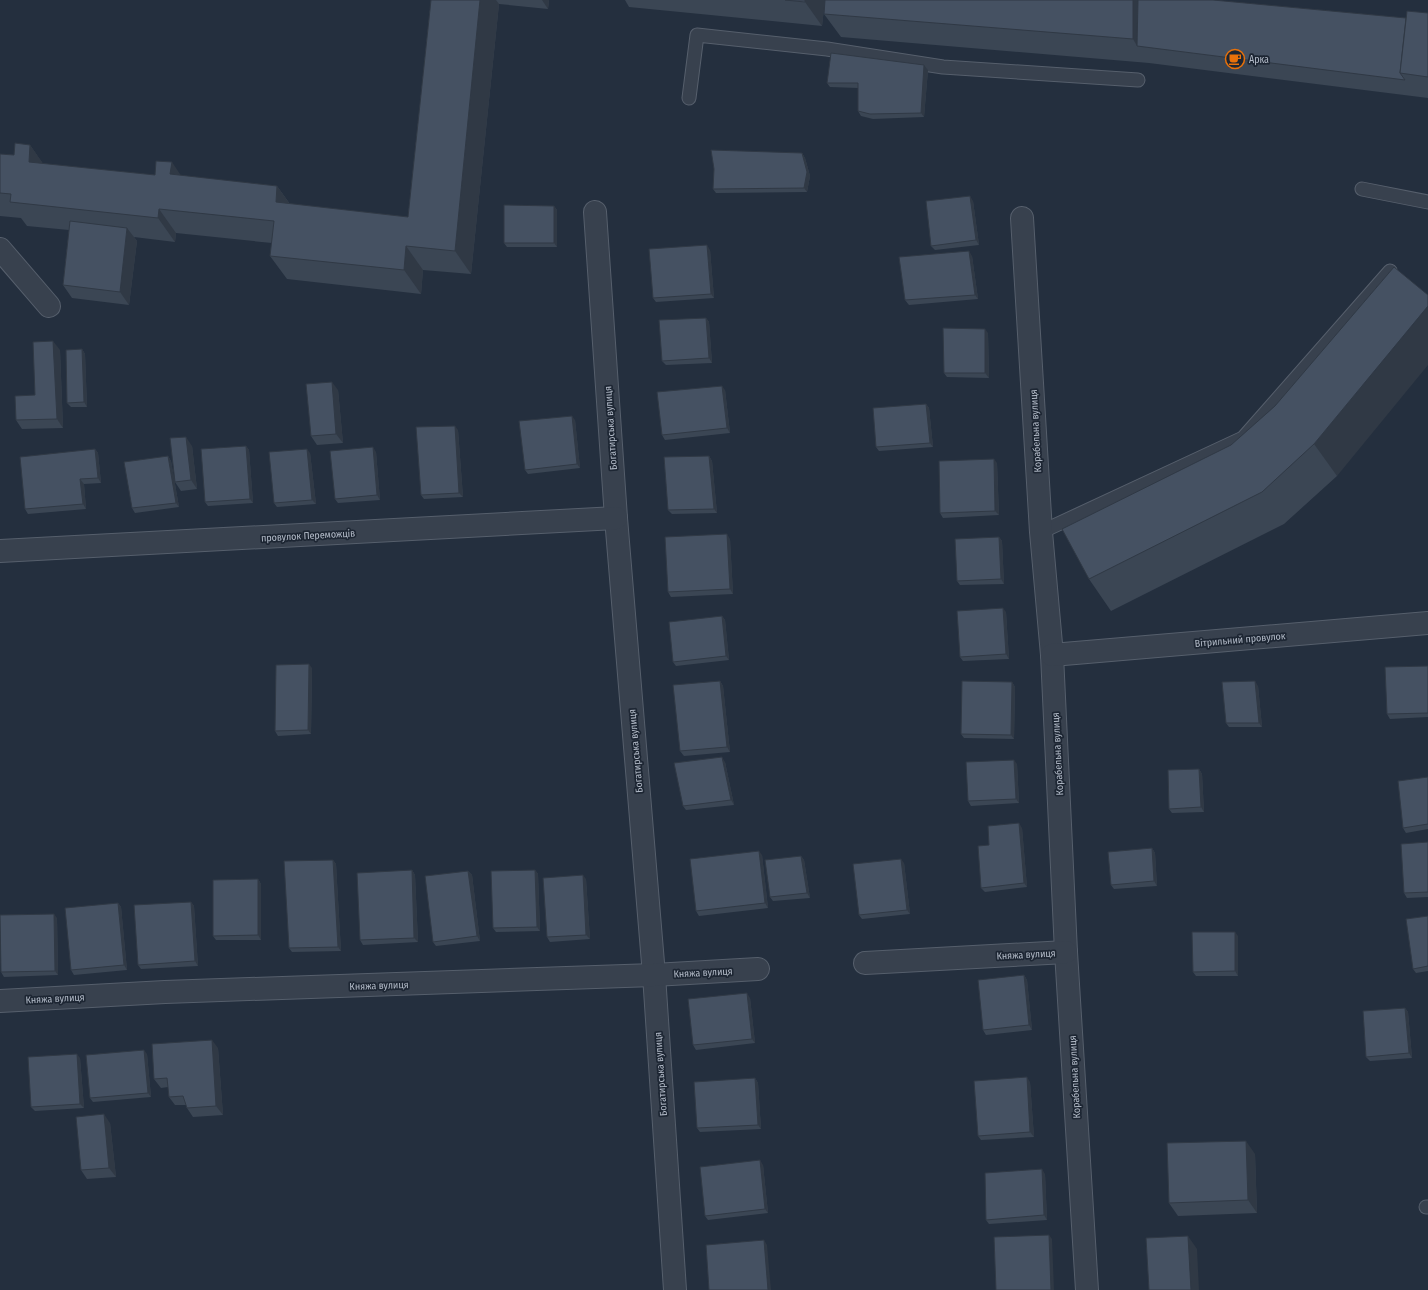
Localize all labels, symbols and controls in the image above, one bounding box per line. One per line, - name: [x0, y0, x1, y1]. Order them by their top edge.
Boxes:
- cafe icon: Арка: [1224, 48, 1246, 70]
- place label: Арка: [1249, 54, 1269, 66]
- street label: Богатирська вулиця: [602, 386, 620, 470]
- street label: Корабельна вулиця: [1028, 389, 1044, 473]
- street label: провулок Переможців: [261, 527, 355, 544]
- street label: Вітрильний провулок: [1194, 629, 1286, 650]
- street label: Богатирська вулиця: [626, 708, 646, 793]
- street label: Корабельна вулиця: [1050, 712, 1066, 796]
- street label: Княжа вулиця: [996, 947, 1056, 963]
- street label: Княжа вулиця: [673, 965, 733, 981]
- street label: Княжа вулиця: [349, 979, 409, 993]
- street label: Княжа вулиця: [25, 991, 85, 1007]
- street label: Богатирська вулиця: [652, 1032, 670, 1116]
- street label: Корабельна вулиця: [1067, 1035, 1083, 1119]

